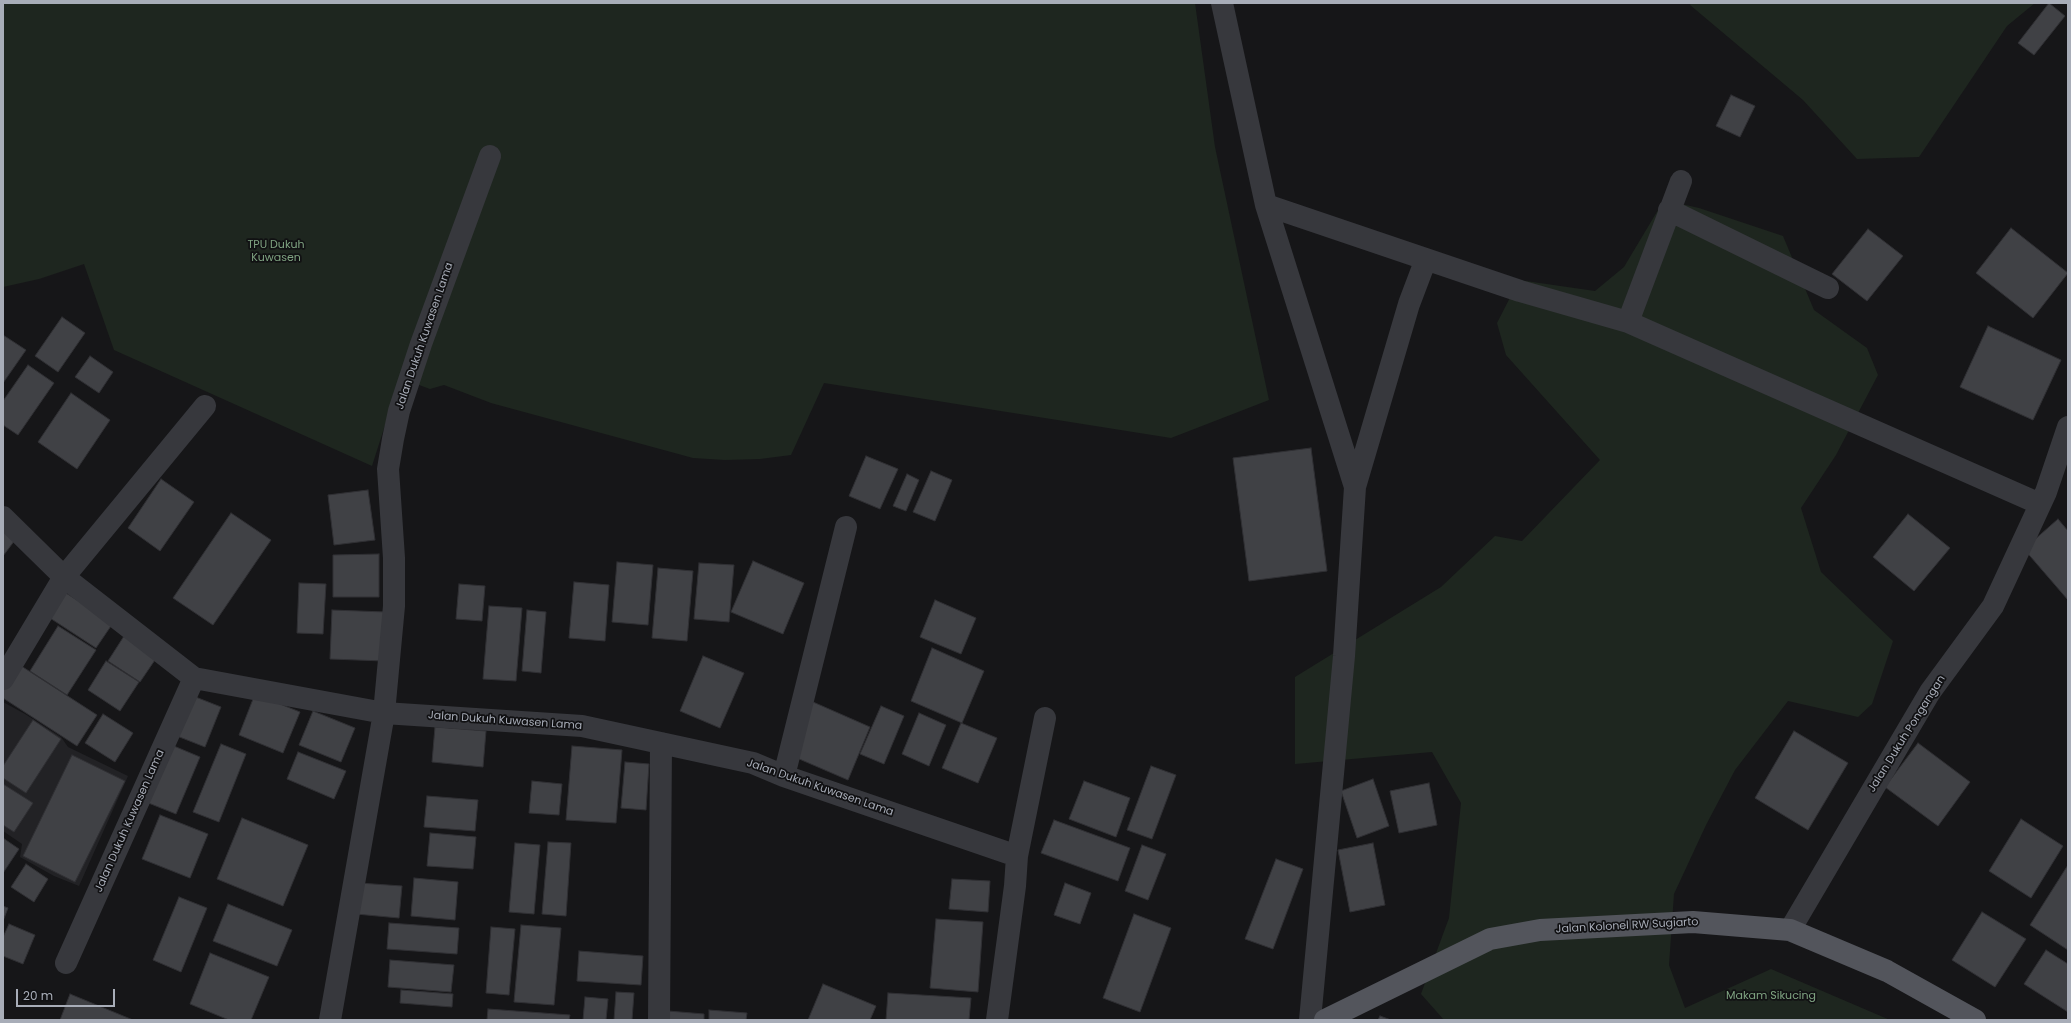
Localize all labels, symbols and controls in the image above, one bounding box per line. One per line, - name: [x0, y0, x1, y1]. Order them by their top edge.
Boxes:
- park label: TPU Dukuh Kuwasen: [247, 238, 305, 264]
- street label: Jalan Dukuh Kuwasen Lama: [394, 261, 456, 411]
- street label: Jalan Dukuh Pongangan: [1866, 673, 1948, 795]
- street label: Jalan Dukuh Kuwasen Lama: [427, 709, 583, 733]
- street label: Jalan Dukuh Kuwasen Lama: [93, 748, 167, 894]
- street label: Jalan Dukuh Kuwasen Lama: [745, 757, 895, 819]
- street label: Jalan Kolonel RW Sugiarto: [1555, 916, 1699, 936]
- scale bar: [18, 981, 117, 1007]
- text: 20 m: [23, 987, 53, 1004]
- park label: Makam Sikucing: [1726, 989, 1816, 1003]

